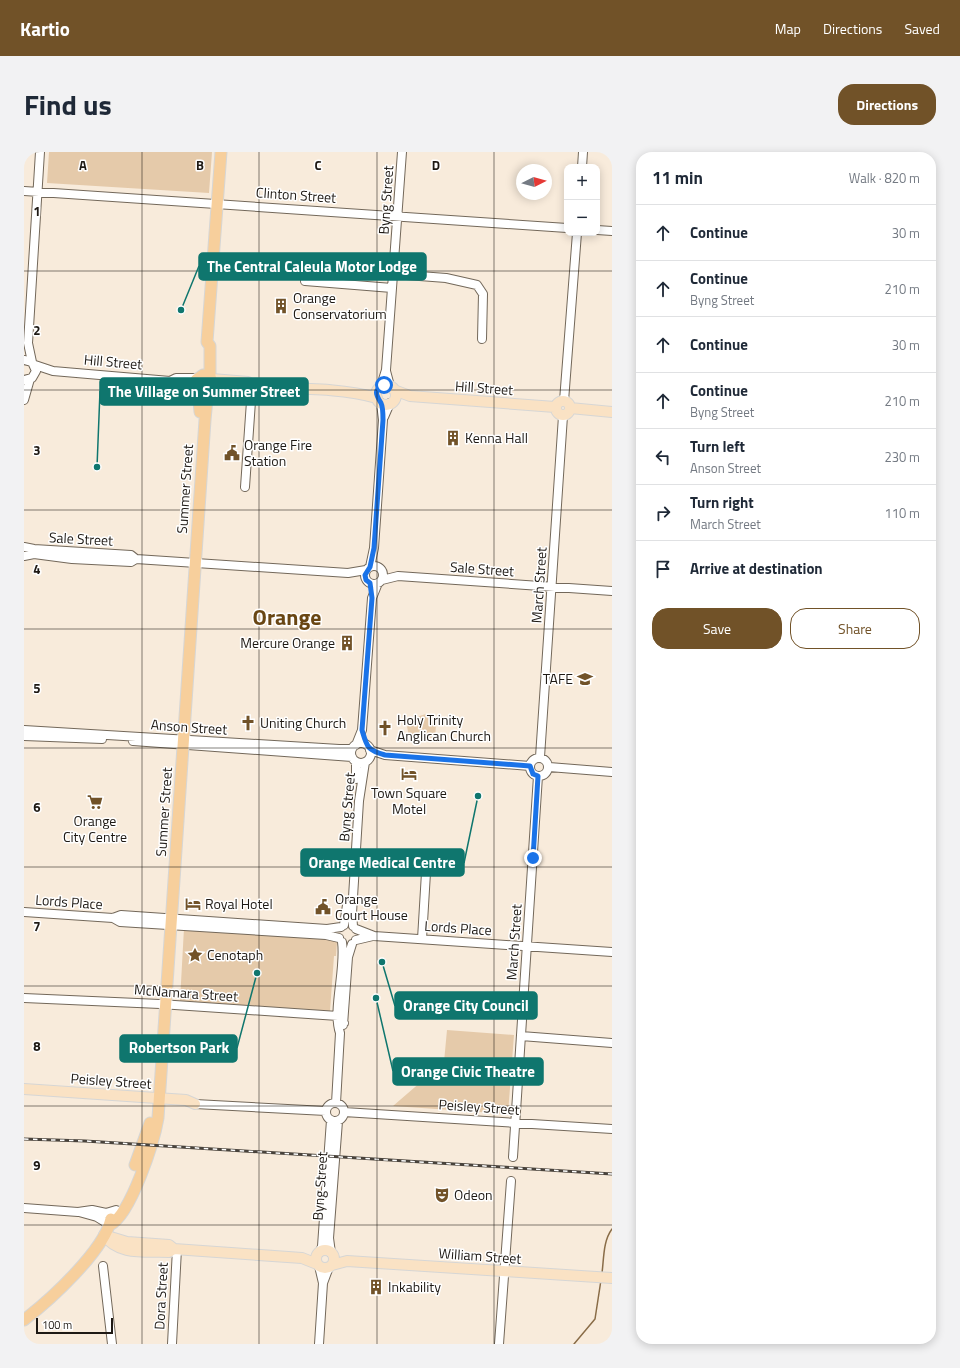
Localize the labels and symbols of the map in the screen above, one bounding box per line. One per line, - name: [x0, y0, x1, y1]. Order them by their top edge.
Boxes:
- text: A: [79, 155, 87, 175]
- text: B: [196, 155, 204, 175]
- text: C: [314, 155, 322, 175]
- text: D: [432, 155, 440, 175]
- north arrow: [516, 164, 552, 200]
- street label: Byng Street: [373, 165, 398, 235]
- street label: Clinton Street: [255, 181, 337, 208]
- text: 1: [33, 201, 41, 221]
- callout: The Central Caleula Motor Lodge: [199, 253, 426, 280]
- text: The Central Caleula Motor Lodge: [207, 255, 417, 278]
- place label: Orange Conservatorium: [293, 287, 387, 324]
- building icon: Orange Conservatorium: [272, 297, 290, 315]
- text: 2: [33, 320, 41, 340]
- street label: Hill Street: [83, 349, 143, 375]
- street label: Hill Street: [454, 375, 514, 400]
- route start: [375, 376, 393, 394]
- callout: The Village on Summer Street: [100, 378, 308, 405]
- text: The Village on Summer Street: [108, 380, 301, 403]
- place label: Kenna Hall: [465, 427, 528, 448]
- building icon: Kenna Hall: [444, 429, 462, 447]
- place label: Orange Fire Station: [244, 434, 312, 471]
- text: 3: [33, 440, 41, 460]
- street label: Summer Street: [171, 444, 198, 534]
- public building icon: Orange Fire Station: [223, 444, 241, 462]
- street label: Sale Street: [48, 526, 114, 551]
- street label: March Street: [525, 546, 552, 624]
- street label: Sale Street: [449, 556, 515, 581]
- text: 4: [33, 559, 41, 579]
- district label: Orange: [253, 600, 321, 634]
- place label: Mercure Orange: [240, 632, 335, 653]
- building icon: Mercure Orange: [338, 634, 356, 652]
- place label: TAFE: [543, 668, 573, 689]
- school or university icon: TAFE: [576, 670, 594, 688]
- text: 5: [33, 678, 41, 698]
- place label: Holy Trinity Anglican Church: [397, 709, 491, 746]
- place label: Uniting Church: [260, 712, 346, 733]
- street label: Anson Street: [150, 713, 228, 740]
- church icon: Uniting Church: [239, 714, 257, 732]
- church icon: Holy Trinity Anglican Church: [376, 719, 394, 737]
- hotel icon: Town Square Motel: [400, 765, 418, 783]
- street label: Summer Street: [150, 767, 177, 857]
- street label: Byng Street: [333, 771, 360, 842]
- place label: Town Square Motel: [371, 782, 447, 819]
- supermarket icon: Orange City Centre: [86, 793, 104, 811]
- text: 6: [33, 797, 41, 817]
- place label: Orange City Centre: [63, 810, 127, 847]
- callout: Orange Medical Centre: [301, 849, 464, 876]
- route end: [524, 849, 542, 867]
- text: Orange Medical Centre: [308, 851, 456, 874]
- place label: Orange Court House: [335, 888, 408, 925]
- street label: Lords Place: [35, 889, 103, 914]
- place label: Royal Hotel: [205, 893, 273, 914]
- hotel icon: Royal Hotel: [184, 895, 202, 913]
- public building icon: Orange Court House: [314, 898, 332, 916]
- street label: March Street: [500, 903, 527, 981]
- street label: Lords Place: [424, 915, 492, 940]
- text: 7: [33, 916, 41, 936]
- place label: Cenotaph: [207, 944, 263, 965]
- place icon: Cenotaph: [186, 946, 204, 964]
- street label: McNamara Street: [133, 978, 239, 1007]
- callout: Orange City Council: [395, 992, 537, 1019]
- text: Orange City Council: [403, 994, 529, 1017]
- callout: Robertson Park: [120, 1035, 237, 1062]
- text: 8: [33, 1036, 41, 1056]
- text: Robertson Park: [129, 1036, 229, 1059]
- callout: Orange Civic Theatre: [393, 1058, 543, 1085]
- text: Orange Civic Theatre: [401, 1060, 535, 1083]
- street label: Peisley Street: [70, 1067, 152, 1094]
- street label: Peisley Street: [438, 1093, 520, 1120]
- street label: Byng Street: [307, 1151, 332, 1221]
- text: 9: [33, 1155, 41, 1175]
- place label: Odeon: [454, 1184, 493, 1205]
- theatre icon: Odeon: [433, 1186, 451, 1204]
- street label: William Street: [438, 1242, 522, 1269]
- street label: Dora Street: [148, 1262, 173, 1330]
- place label: Inkability: [388, 1276, 441, 1297]
- building icon: Inkability: [367, 1278, 385, 1296]
- scale bar: [36, 1316, 113, 1335]

